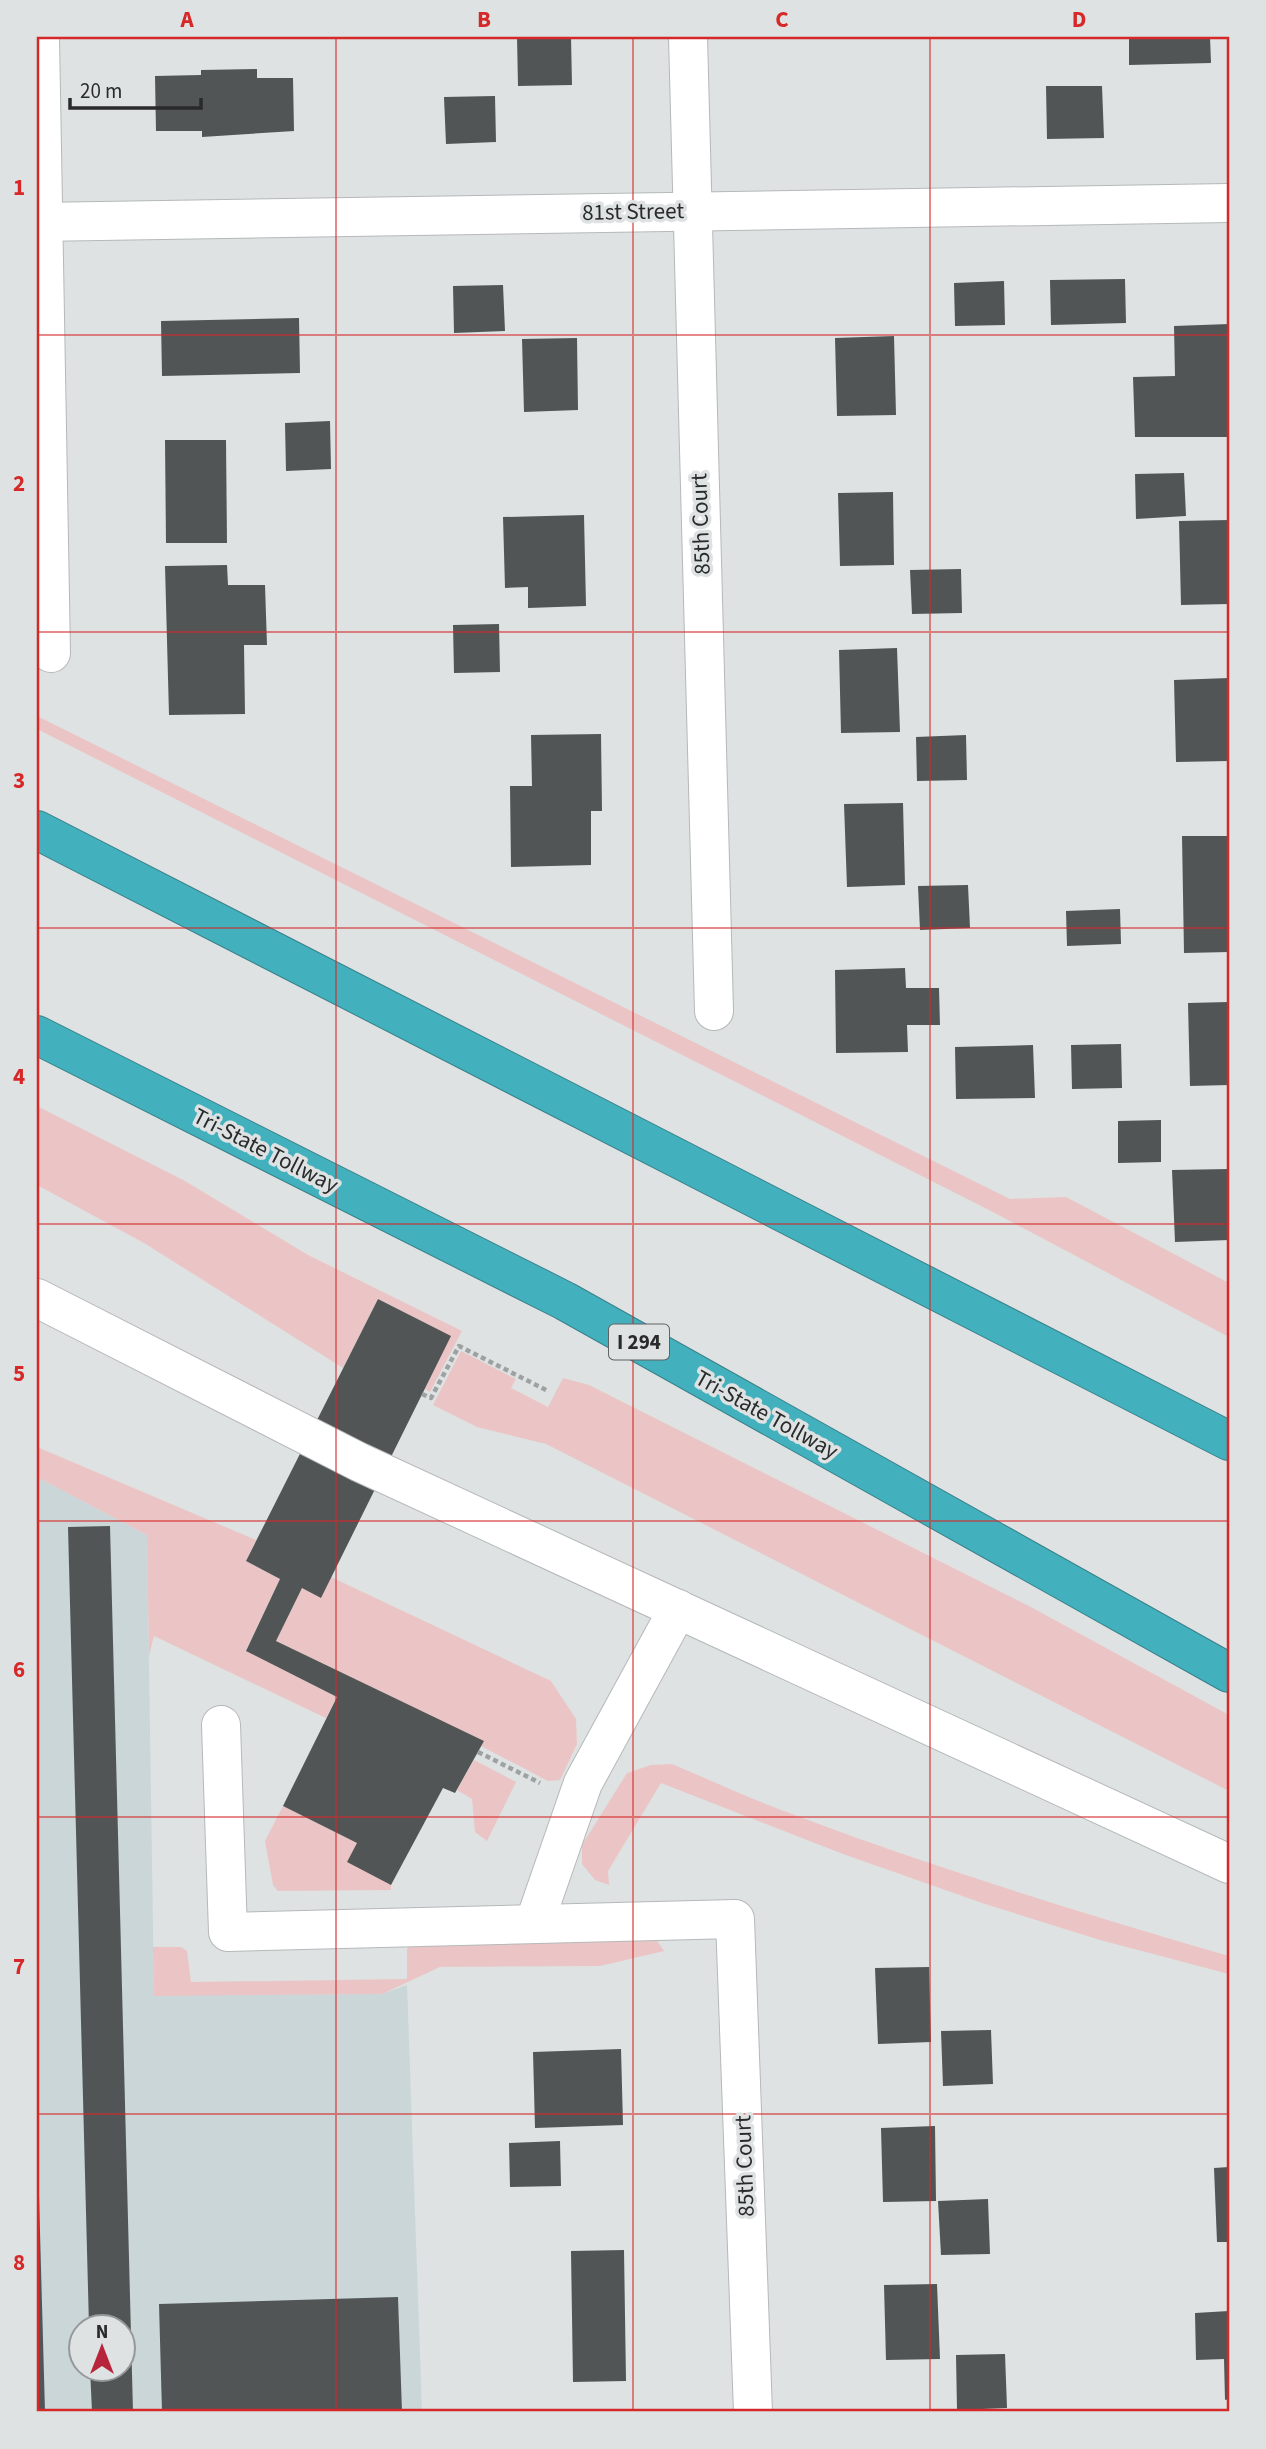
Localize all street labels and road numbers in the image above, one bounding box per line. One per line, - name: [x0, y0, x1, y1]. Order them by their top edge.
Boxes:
- street label: 81st Street: [582, 194, 685, 229]
- street label: 85th Court: [682, 472, 719, 575]
- street label: Tri-State Tollway: [187, 1100, 344, 1201]
- road number: I 294: [609, 1324, 669, 1360]
- street label: Tri-State Tollway: [689, 1361, 845, 1468]
- street label: 85th Court: [726, 2114, 763, 2217]

